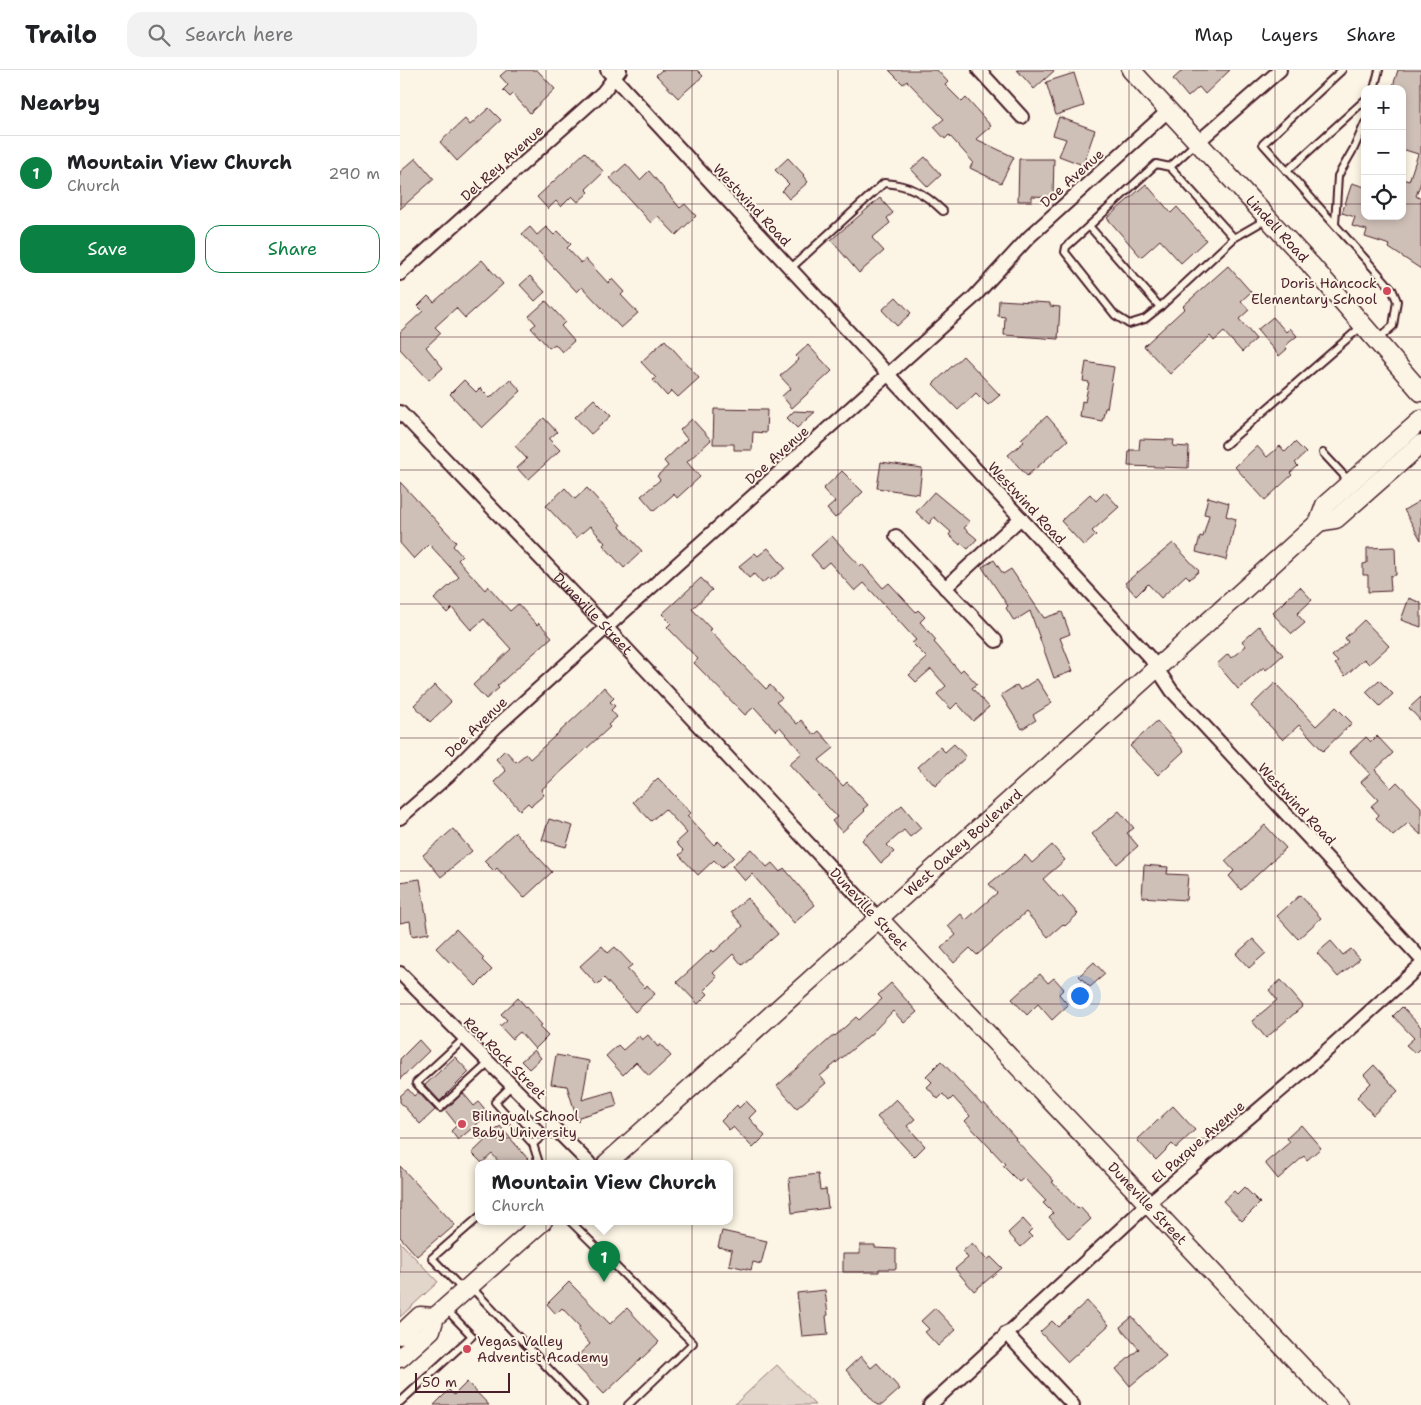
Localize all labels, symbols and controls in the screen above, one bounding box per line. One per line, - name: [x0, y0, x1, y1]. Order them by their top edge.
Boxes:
- search box: [127, 12, 477, 57]
- text: Trailo: [25, 19, 97, 51]
- icon: search: [145, 21, 173, 49]
- text: Search here: [185, 22, 294, 47]
- text: Map: [1195, 23, 1233, 47]
- text: Layers: [1261, 23, 1318, 47]
- text: Share: [1346, 23, 1396, 47]
- map controls: [1361, 85, 1406, 220]
- button: +: [1361, 85, 1406, 130]
- text: Nearby: [20, 89, 100, 117]
- street label: Del Rey Avenue: [457, 121, 547, 205]
- button: −: [1361, 130, 1406, 175]
- street label: Doe Avenue: [1036, 145, 1108, 211]
- text: Mountain View Church: [67, 150, 292, 175]
- street label: Westwind Road: [709, 160, 795, 250]
- text: 1: [32, 163, 40, 184]
- text: 290 m: [328, 163, 380, 184]
- text: Church: [67, 175, 120, 196]
- button: locate: [1361, 175, 1406, 220]
- street label: Lindell Road: [1242, 192, 1313, 266]
- button: Save: [20, 225, 195, 273]
- button: Share: [205, 225, 380, 273]
- place label: Doris Hancock Elementary School: [1251, 274, 1378, 308]
- marker: Doris Hancock Elementary School: [1381, 285, 1393, 297]
- street label: Doe Avenue: [741, 422, 813, 488]
- street label: Westwind Road: [984, 458, 1070, 548]
- street label: Duneville Street: [550, 569, 636, 659]
- street label: Doe Avenue: [441, 693, 511, 761]
- street label: Westwind Road: [1254, 759, 1340, 849]
- street label: West Oakey Boulevard: [900, 785, 1026, 900]
- street label: Duneville Street: [826, 864, 912, 954]
- your location: [1067, 983, 1093, 1009]
- street label: Red Rock Street: [460, 1013, 550, 1103]
- street label: El Parque Avenue: [1148, 1097, 1248, 1187]
- place label: Bilingual School Baby University: [472, 1107, 579, 1141]
- marker: Bilingual School Baby University: [456, 1118, 468, 1130]
- street label: Duneville Street: [1104, 1158, 1191, 1248]
- popup: [475, 1160, 733, 1225]
- text: Mountain View Church: [492, 1170, 716, 1195]
- text: Church: [492, 1195, 544, 1216]
- pin: 1: [588, 1241, 620, 1282]
- place label: Vegas Valley Adventist Academy: [477, 1332, 609, 1366]
- marker: Vegas Valley Adventist Academy: [461, 1343, 473, 1355]
- scale bar: [415, 1370, 510, 1393]
- text: 50 m: [422, 1373, 457, 1391]

